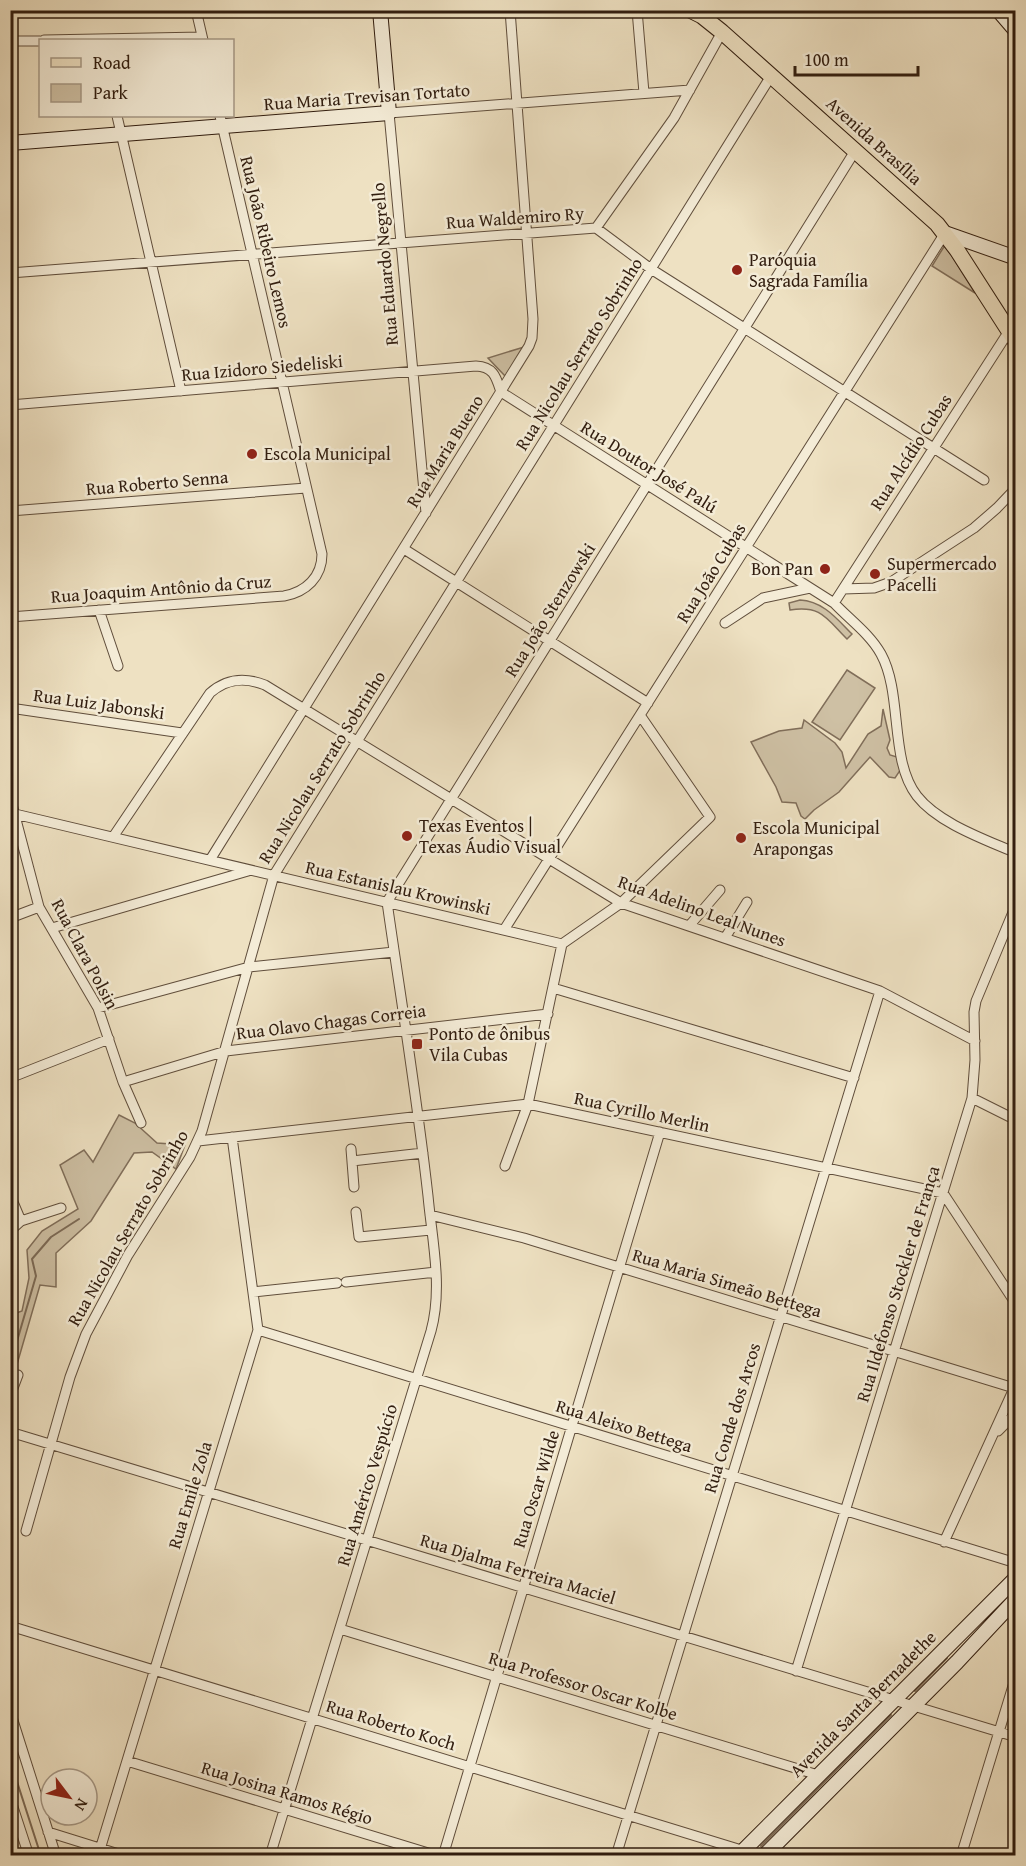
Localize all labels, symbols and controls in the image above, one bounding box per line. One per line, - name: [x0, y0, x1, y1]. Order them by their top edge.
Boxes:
- legend: [39, 39, 234, 117]
- scale bar: [795, 39, 918, 77]
- text: 100 m: [804, 46, 849, 73]
- text: Road: [93, 49, 131, 76]
- street label: Rua Maria Trevisan Tortato: [263, 76, 471, 117]
- text: Park: [93, 79, 129, 106]
- street label: Avenida Brasília: [820, 90, 929, 191]
- street label: Rua João Ribeiro Lemos: [234, 153, 299, 331]
- street label: Rua Eduardo Negrello: [364, 181, 405, 347]
- street label: Rua Waldemiro Ry: [445, 199, 585, 236]
- place label: Paróquia Sagrada Família: [749, 246, 869, 294]
- street label: Rua Nicolau Serrato Sobrinho: [508, 252, 649, 455]
- marker: Paróquia Sagrada Família: [730, 263, 744, 277]
- street label: Rua Izidoro Siedeliski: [180, 347, 344, 388]
- street label: Rua Alcídio Cubas: [863, 388, 958, 515]
- street label: Rua Maria Bueno: [399, 389, 490, 512]
- street label: Rua Doutor José Palú: [576, 414, 723, 520]
- place label: Escola Municipal: [264, 440, 391, 467]
- marker: Escola Municipal: [245, 447, 259, 461]
- street label: Rua Roberto Senna: [85, 463, 230, 502]
- street label: Rua João Cubas: [669, 517, 752, 628]
- street label: Rua João Stenzowski: [497, 537, 602, 682]
- place label: Supermercado Pacelli: [887, 550, 997, 598]
- place label: Bon Pan: [751, 555, 813, 582]
- marker: Bon Pan: [818, 562, 832, 576]
- street label: Rua Joaquim Antônio da Cruz: [50, 567, 272, 610]
- marker: Supermercado Pacelli: [868, 567, 882, 581]
- street label: Rua Nicolau Serrato Sobrinho: [251, 665, 392, 868]
- street label: Rua Luiz Jabonski: [32, 681, 166, 726]
- place label: Texas Eventos | Texas Áudio Visual: [419, 812, 561, 860]
- place label: Escola Municipal Arapongas: [753, 814, 880, 862]
- marker: Texas Eventos | Texas Áudio Visual: [400, 829, 414, 843]
- marker: Escola Municipal Arapongas: [734, 831, 748, 845]
- street label: Rua Estanislau Krowinski: [303, 853, 493, 922]
- street label: Rua Adelino Leal Nunes: [614, 868, 790, 953]
- street label: Rua Clara Polsin: [45, 894, 126, 1014]
- street label: Rua Olavo Chagas Correia: [234, 996, 428, 1047]
- place label: Ponto de ônibus Vila Cubas: [429, 1020, 550, 1068]
- marker: Ponto de ônibus Vila Cubas: [410, 1037, 424, 1051]
- street label: Rua Cyrillo Merlin: [572, 1084, 712, 1139]
- street label: Rua Nicolau Serrato Sobrinho: [60, 1124, 195, 1331]
- street label: Rua Ildefonso Stockler de França: [849, 1162, 947, 1405]
- street label: Rua Maria Simeão Bettega: [629, 1241, 826, 1324]
- street label: Rua Conde dos Arcos: [696, 1339, 767, 1496]
- street label: Rua Aleixo Bettega: [553, 1392, 696, 1459]
- street label: Rua Américo Vespúcio: [329, 1400, 404, 1569]
- street label: Rua Oscar Wilde: [505, 1427, 566, 1551]
- street label: Rua Emile Zola: [160, 1437, 219, 1552]
- street label: Rua Djalma Ferreira Maciel: [417, 1526, 619, 1611]
- street label: Avenida Santa Bernadethe: [783, 1624, 942, 1783]
- street label: Rua Professor Oscar Kolbe: [485, 1644, 681, 1727]
- street label: Rua Roberto Koch: [323, 1692, 459, 1757]
- street label: Rua Josina Ramos Régio: [198, 1754, 376, 1831]
- north arrow: [39, 1767, 99, 1827]
- text: N: [69, 1794, 95, 1816]

